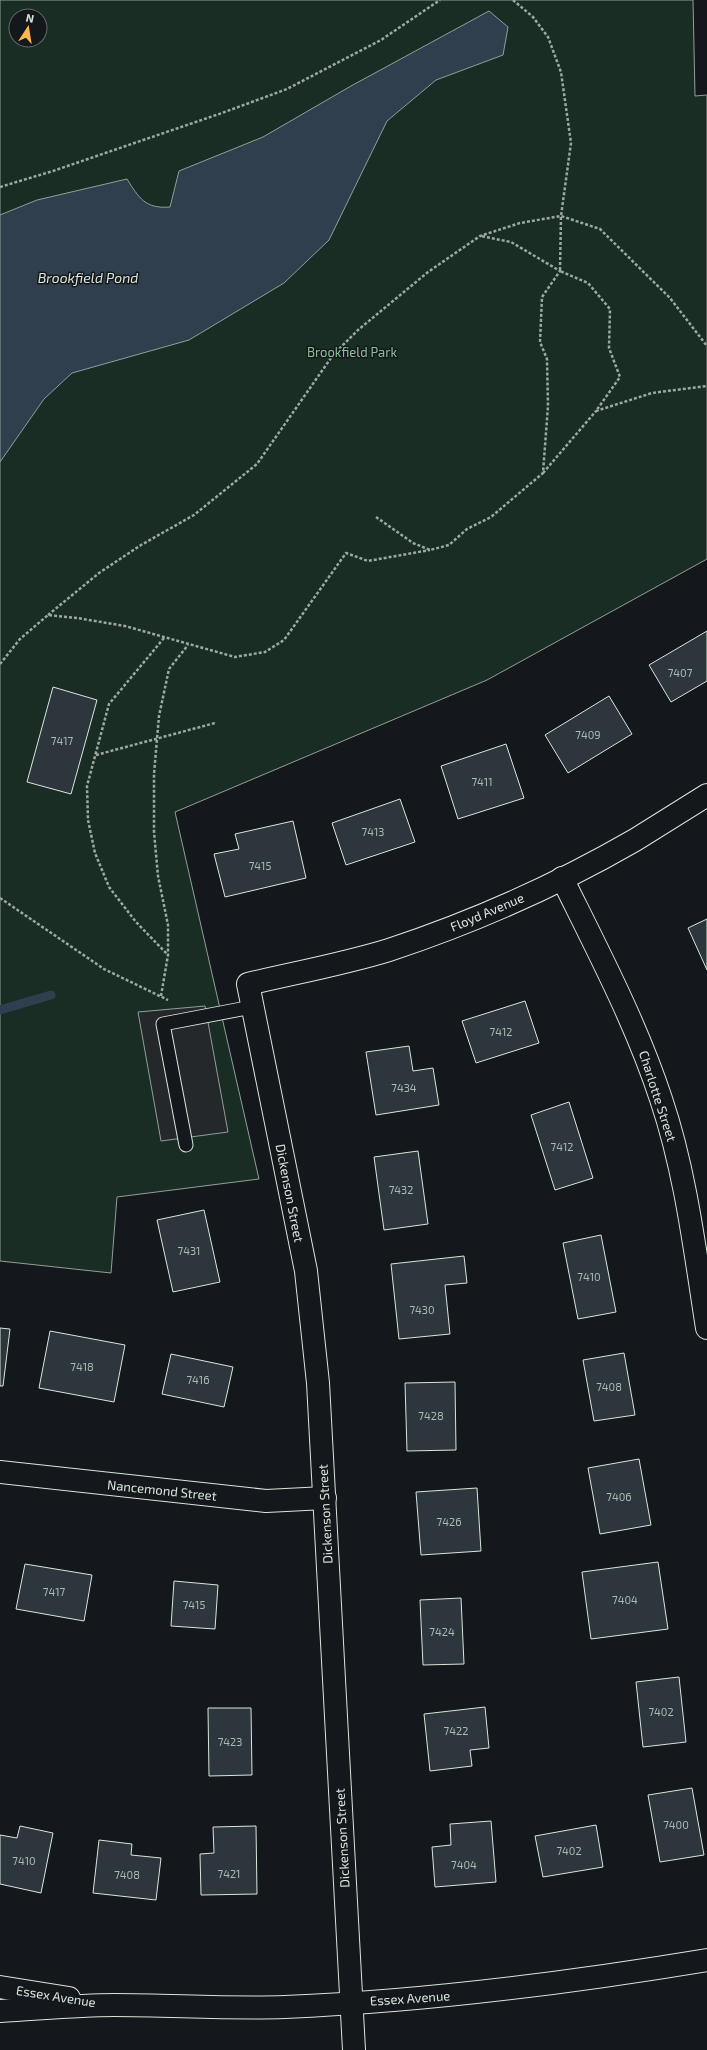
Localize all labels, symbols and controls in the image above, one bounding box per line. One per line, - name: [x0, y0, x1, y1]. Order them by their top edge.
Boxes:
- north arrow: [8, 8, 48, 48]
- text: N: [25, 11, 35, 25]
- water label: Brookfield Pond: [38, 269, 138, 286]
- park label: Brookfield Park: [307, 344, 397, 360]
- house number: 7407: [668, 666, 693, 679]
- house number: 7409: [575, 728, 601, 741]
- house number: 7417: [51, 734, 74, 747]
- house number: 7411: [471, 775, 493, 788]
- house number: 7413: [362, 825, 384, 838]
- house number: 7415: [249, 859, 271, 872]
- street label: Floyd Avenue: [448, 889, 526, 935]
- house number: 7412: [490, 1025, 512, 1038]
- street label: Charlotte Street: [636, 1049, 680, 1143]
- house number: 7434: [391, 1081, 417, 1094]
- house number: 7412: [551, 1140, 573, 1153]
- street label: Dickenson Street: [273, 1143, 307, 1244]
- house number: 7432: [389, 1183, 413, 1196]
- house number: 7431: [178, 1244, 200, 1257]
- house number: 7410: [577, 1270, 601, 1283]
- house number: 7430: [409, 1303, 435, 1316]
- house number: 7418: [70, 1360, 94, 1373]
- house number: 7416: [186, 1373, 210, 1386]
- house number: 7408: [596, 1380, 622, 1393]
- house number: 7428: [418, 1409, 444, 1422]
- street label: Dickenson Street: [314, 1464, 336, 1564]
- street label: Nancemond Street: [107, 1476, 218, 1504]
- house number: 7406: [606, 1490, 632, 1503]
- house number: 7426: [437, 1515, 461, 1528]
- house number: 7417: [43, 1585, 66, 1598]
- house number: 7404: [612, 1593, 638, 1606]
- house number: 7415: [183, 1598, 205, 1611]
- house number: 7424: [429, 1625, 455, 1638]
- house number: 7402: [648, 1705, 674, 1718]
- house number: 7422: [444, 1724, 468, 1737]
- house number: 7423: [218, 1735, 242, 1748]
- street label: Dickenson Street: [331, 1788, 353, 1888]
- house number: 7400: [663, 1818, 689, 1831]
- house number: 7402: [556, 1844, 582, 1857]
- house number: 7410: [12, 1854, 36, 1867]
- house number: 7404: [451, 1858, 477, 1871]
- house number: 7421: [218, 1867, 240, 1880]
- house number: 7408: [114, 1868, 140, 1881]
- street label: Essex Avenue: [15, 1982, 97, 2010]
- street label: Essex Avenue: [369, 1987, 451, 2009]

